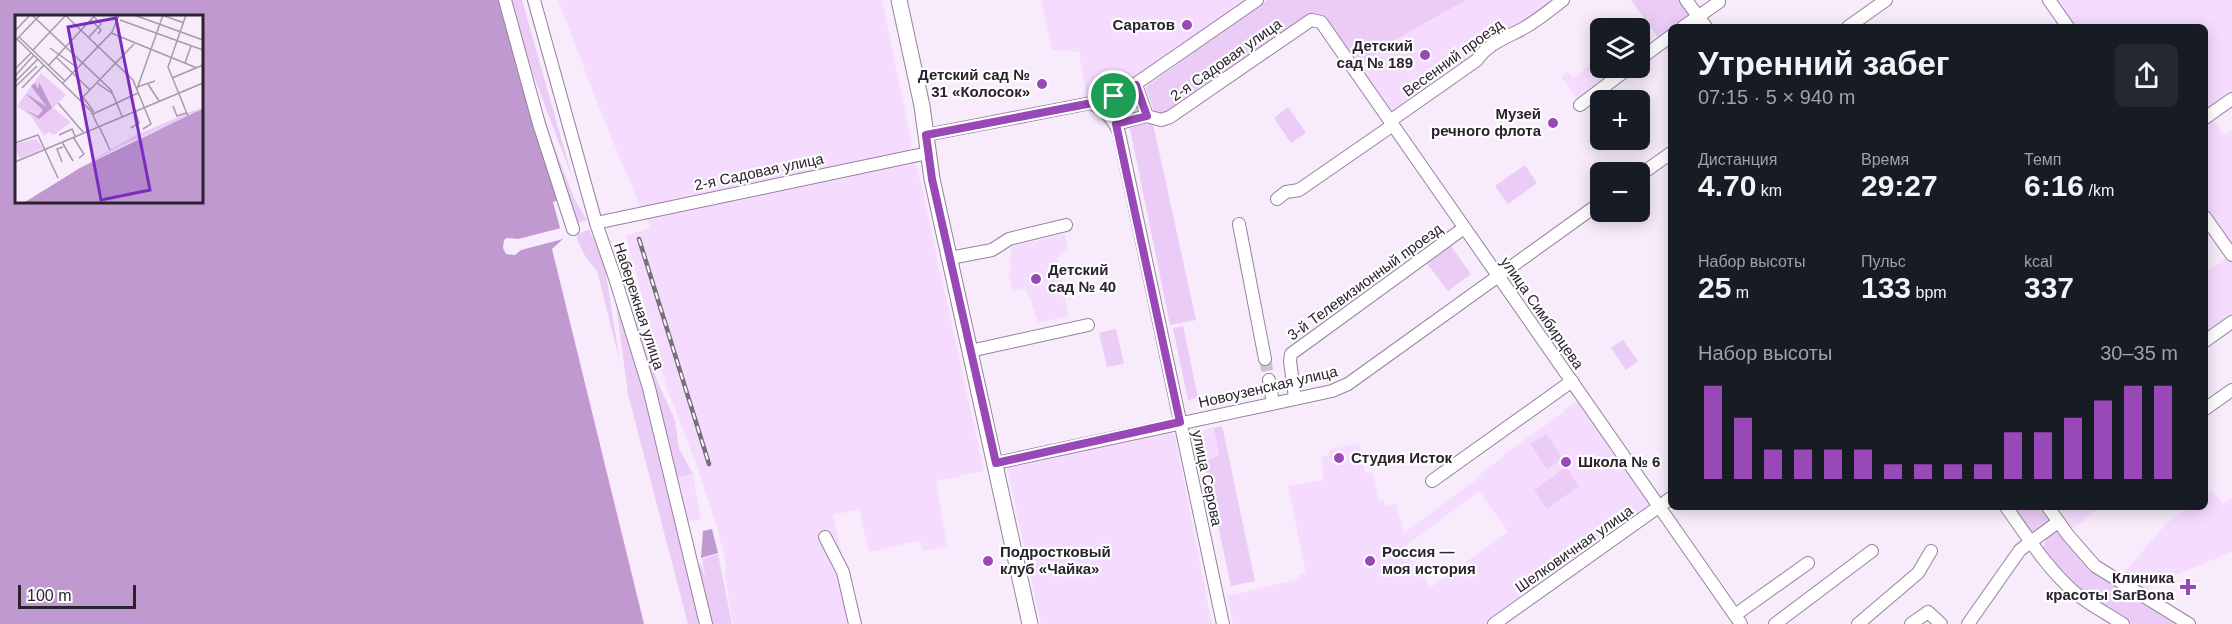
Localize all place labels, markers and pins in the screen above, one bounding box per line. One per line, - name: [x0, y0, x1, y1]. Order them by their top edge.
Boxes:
- place label: Саратов: [1113, 16, 1175, 33]
- marker: Саратов: [1180, 18, 1194, 32]
- place label: Детский сад № 189: [1337, 37, 1413, 71]
- marker: Детский сад № 189: [1418, 48, 1432, 62]
- place label: Детский сад № 31 «Колосок»: [918, 66, 1030, 100]
- pin: [1088, 70, 1139, 121]
- marker: Детский сад № 31 «Колосок»: [1035, 77, 1049, 91]
- place label: Музей речного флота: [1431, 105, 1542, 139]
- marker: Музей речного флота: [1546, 116, 1560, 130]
- place label: Детский сад № 40: [1048, 261, 1116, 295]
- marker: Детский сад № 40: [1029, 272, 1043, 286]
- place label: Студия Исток: [1351, 449, 1453, 466]
- marker: Студия Исток: [1332, 451, 1346, 465]
- place label: Школа № 6: [1578, 453, 1660, 470]
- marker: Школа № 6: [1559, 455, 1573, 469]
- place label: Подростковый клуб «Чайка»: [1000, 543, 1111, 577]
- place label: Россия — моя история: [1382, 543, 1476, 577]
- marker: Подростковый клуб «Чайка»: [981, 554, 995, 568]
- marker: Россия — моя история: [1363, 554, 1377, 568]
- place label: Клиника красоты SarBona: [2046, 569, 2175, 603]
- marker: Клиника красоты SarBona: [2179, 578, 2197, 596]

